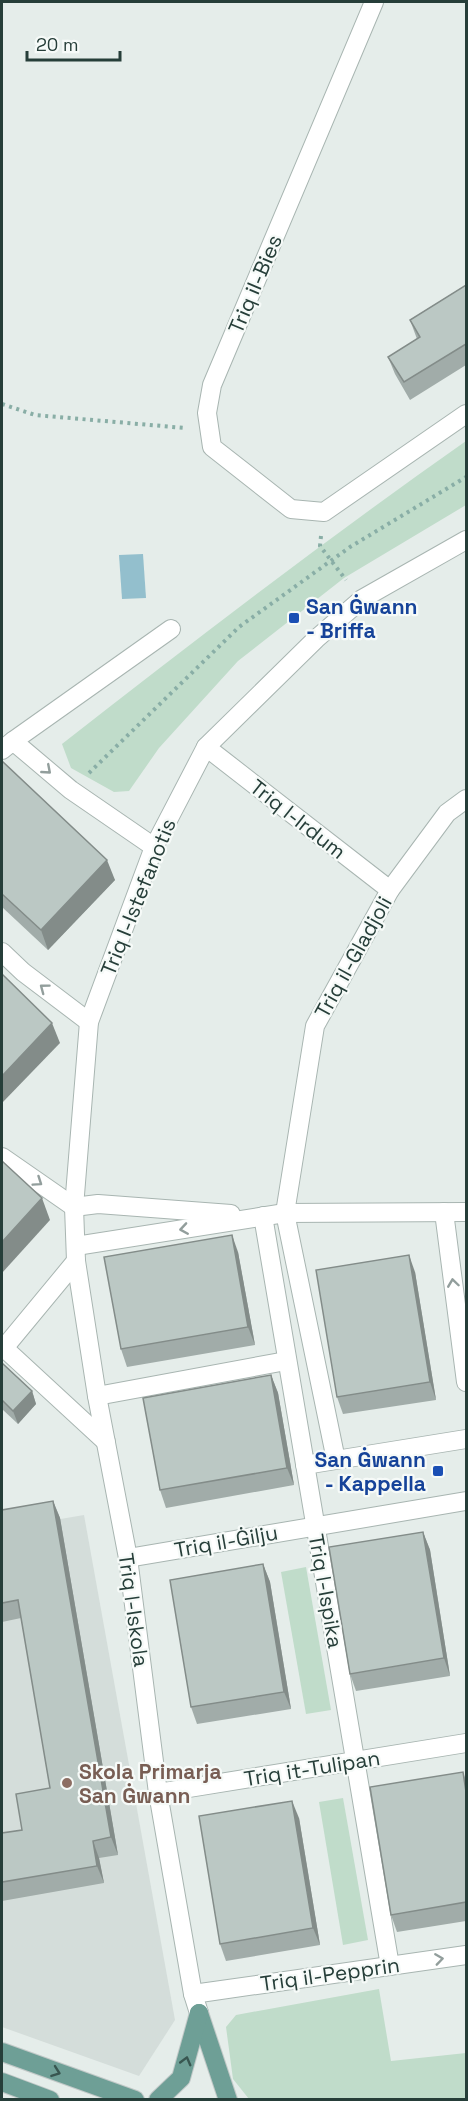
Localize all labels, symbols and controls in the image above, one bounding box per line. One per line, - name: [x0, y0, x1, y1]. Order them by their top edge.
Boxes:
- scale bar: [27, 24, 120, 62]
- text: 20 m: [36, 33, 79, 56]
- street label: Triq il-Bies: [222, 230, 288, 338]
- place label: San Ġwann - Briffa: [306, 593, 418, 644]
- marker: San Ġwann - Briffa: [287, 611, 301, 625]
- one-way arrow: [40, 763, 51, 774]
- street label: Triq l-Irdum: [245, 773, 351, 865]
- street label: Triq l-Istefanotis: [94, 814, 182, 980]
- street label: Triq il-Gladjoli: [308, 891, 398, 1023]
- one-way arrow: [40, 985, 51, 996]
- one-way arrow: [31, 1175, 42, 1186]
- one-way arrow: [180, 1222, 189, 1234]
- one-way arrow: [448, 1278, 460, 1287]
- place label: San Ġwann - Kappella: [314, 1446, 426, 1497]
- marker: San Ġwann - Kappella: [431, 1464, 445, 1478]
- street label: Triq il-Ġilju: [172, 1519, 280, 1563]
- street label: Triq l-Ispika: [303, 1532, 349, 1650]
- street label: Triq l-Iskola: [113, 1551, 155, 1669]
- street label: Triq it-Tulipan: [242, 1744, 382, 1792]
- place label: Skola Primarja San Ġwann: [79, 1758, 222, 1809]
- marker: Skola Primarja San Ġwann: [60, 1776, 74, 1790]
- street label: Triq il-Pepprin: [259, 1951, 401, 1997]
- one-way arrow: [434, 1953, 443, 1965]
- one-way arrow: [179, 2056, 191, 2067]
- one-way arrow: [51, 2064, 61, 2077]

